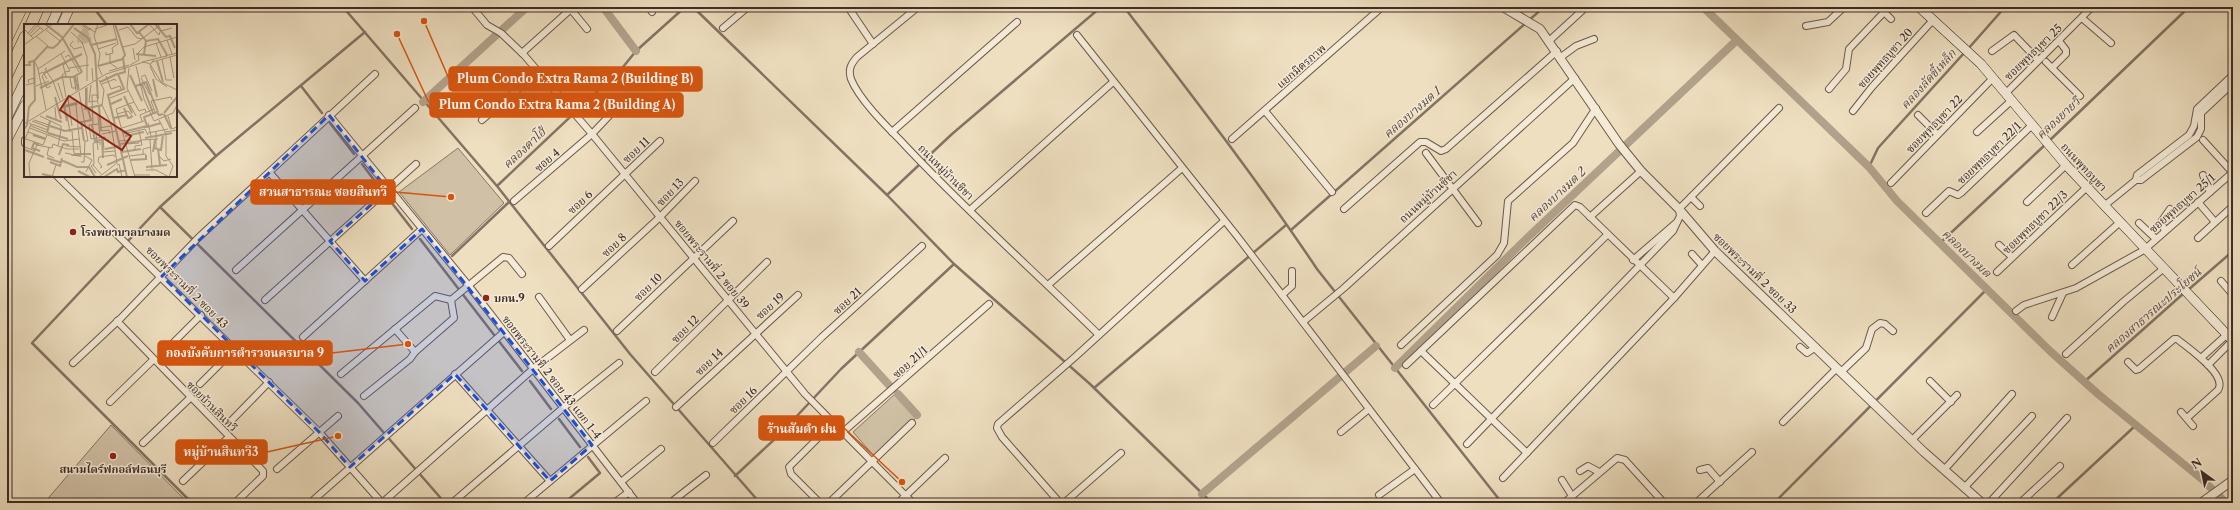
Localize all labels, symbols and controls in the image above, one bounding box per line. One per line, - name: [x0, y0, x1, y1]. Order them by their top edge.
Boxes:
- street label: ซอยพุทธบูชา 25: [2001, 21, 2066, 84]
- inset map: [24, 24, 177, 177]
- street label: ซอยพุทธบูชา 20: [1854, 25, 1916, 92]
- street label: แยกมิตรภาพ: [1274, 41, 1328, 91]
- water label: คลองลัดขี้เหล็ก: [1896, 45, 1959, 112]
- callout: Plum Condo Extra Rama 2 (Building B): [449, 67, 702, 91]
- text: Plum Condo Extra Rama 2 (Building B): [457, 71, 694, 86]
- water label: คลองบางมด 1: [1380, 83, 1444, 141]
- street label: ซอยพุทธบูชา 22: [1903, 92, 1966, 157]
- water label: คลองยายวี: [2033, 92, 2085, 142]
- callout: Plum Condo Extra Rama 2 (Building A): [430, 93, 683, 117]
- text: Plum Condo Extra Rama 2 (Building A): [439, 97, 676, 112]
- street label: ซอยพุทธบูชา 22/1: [1954, 119, 2025, 188]
- water label: คลองตาโฮ้: [499, 122, 550, 172]
- street label: ซอย 11: [620, 134, 653, 166]
- street label: ถนนพุทธบูชา: [2057, 140, 2110, 195]
- street label: ถนนหมู่บ้านชิชา: [915, 141, 977, 203]
- street label: ซอย 4: [531, 145, 563, 175]
- water label: คลองบางมด 2: [1525, 163, 1590, 224]
- street label: ถนนหมู่บ้านชิชา: [1396, 166, 1460, 226]
- street label: ซอยพุทธบูชา 25/1: [2146, 170, 2219, 236]
- street label: ซอย 13: [653, 175, 687, 209]
- callout: สวนสาธารณะ ซอยสินทวี: [251, 180, 395, 204]
- text: สวนสาธารณะ ซอยสินทวี: [259, 184, 387, 199]
- street label: ซอย 6: [565, 187, 596, 217]
- street label: ซอยพุทธบูชา 22/3: [1999, 187, 2071, 257]
- street label: ซอยพระรามที่ 2 ซอย 39: [672, 216, 753, 311]
- place label: โรงพยาบาลบางมด: [80, 225, 171, 239]
- water label: คลองบางมด: [1939, 226, 1995, 280]
- marker: โรงพยาบาลบางมด: [68, 227, 78, 237]
- street label: ซอยพระรามที่ 2 ซอย 33: [1710, 229, 1800, 316]
- street label: ซอย 8: [599, 230, 629, 260]
- street label: ซอยพระรามที่ 2 ซอย 43: [143, 242, 232, 331]
- water label: คลองสาธารณะประโยชน์: [2101, 262, 2206, 356]
- street label: ซอย 10: [631, 270, 665, 304]
- street label: ซอย 21: [830, 284, 864, 317]
- street label: ซอย 19: [753, 290, 787, 322]
- place label: บกน.9: [494, 291, 525, 305]
- marker: บกน.9: [481, 293, 491, 303]
- street label: ซอยพระรามที่ 2 ซอย 43 แยก 1-4: [499, 312, 605, 442]
- street label: ซอย 12: [668, 312, 702, 346]
- callout: กองบังคับการตำรวจนครบาล 9: [158, 341, 332, 365]
- street label: ซอย 21/1: [890, 343, 931, 381]
- text: กองบังคับการตำรวจนครบาล 9: [166, 345, 324, 360]
- street label: ซอย 14: [692, 345, 726, 379]
- street label: ซอยบ้านสินทวี: [184, 378, 240, 434]
- street label: ซอย 16: [726, 383, 760, 417]
- callout: ร้านสัมตำ ฝน: [759, 416, 844, 440]
- text: ร้านสัมตำ ฝน: [767, 421, 837, 436]
- callout: หมู่บ้านสินทวี3: [176, 440, 267, 464]
- text: หมู่บ้านสินทวี3: [184, 444, 259, 460]
- marker: สนามไดร์ฟกอล์ฟธนบุรี: [108, 451, 118, 461]
- north arrow: [2182, 452, 2222, 492]
- text: N: [2189, 455, 2205, 472]
- place label: สนามไดร์ฟกอล์ฟธนบุรี: [59, 462, 167, 477]

